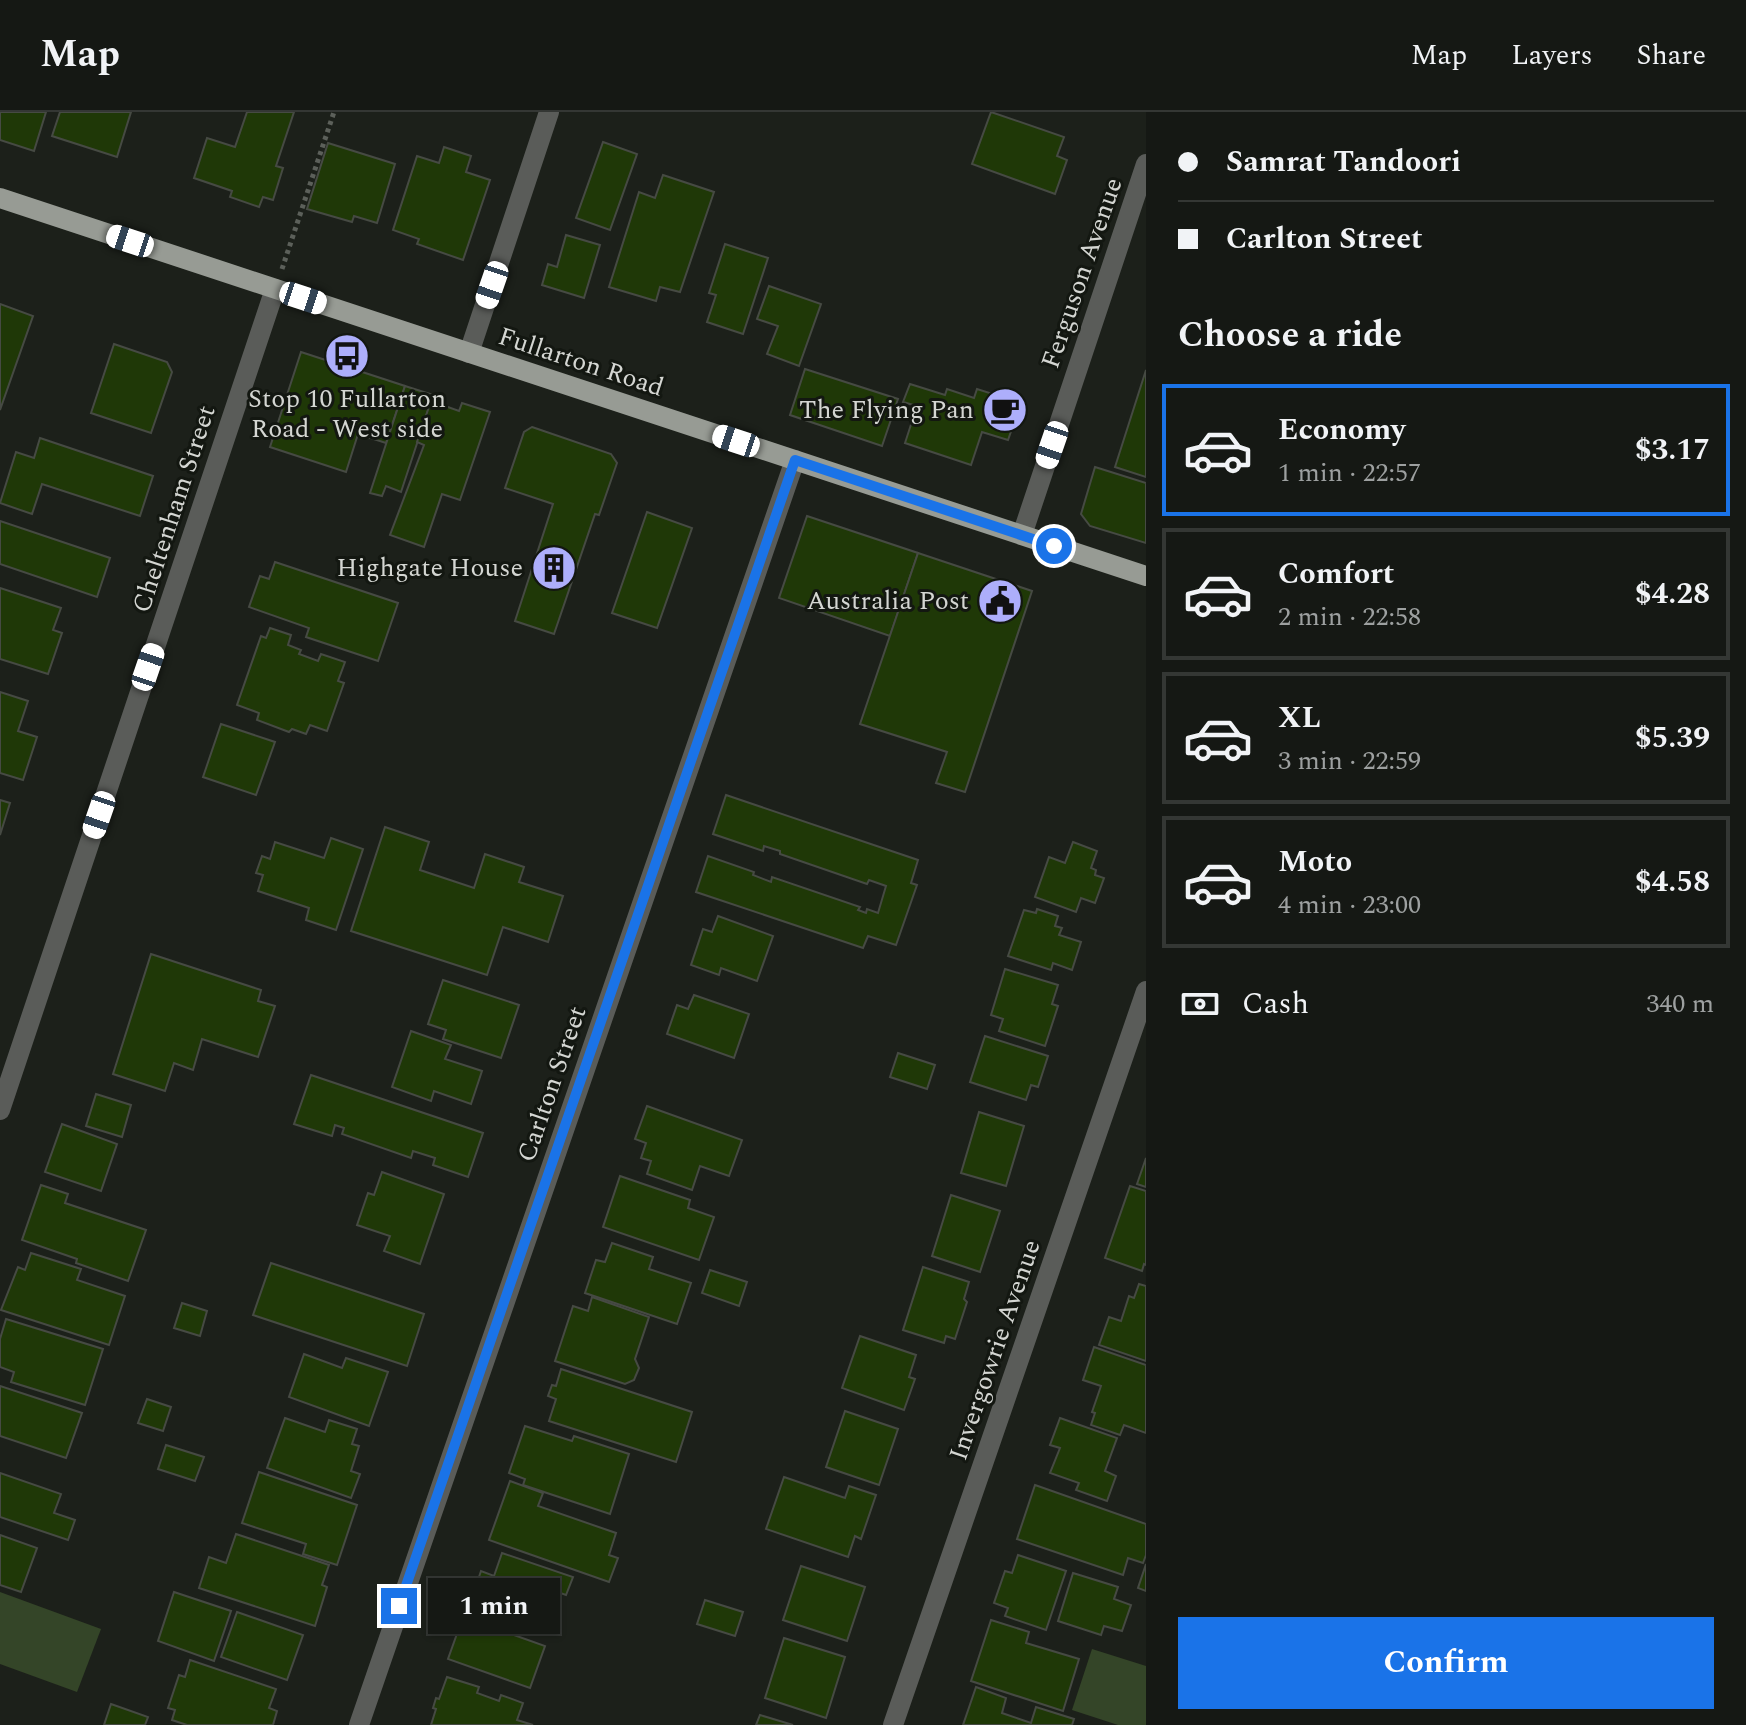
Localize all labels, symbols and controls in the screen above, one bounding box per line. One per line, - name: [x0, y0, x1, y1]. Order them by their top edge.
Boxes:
- text: Map: [40, 26, 120, 84]
- text: Map: [1411, 34, 1467, 77]
- text: Layers: [1511, 34, 1593, 77]
- text: Share: [1637, 34, 1706, 77]
- text: Samrat Tandoori: [1226, 139, 1461, 185]
- street label: Ferguson Avenue: [1031, 172, 1133, 374]
- text: Carlton Street: [1226, 216, 1423, 262]
- car: [103, 222, 157, 260]
- car: [473, 258, 511, 312]
- car: [276, 279, 330, 317]
- text: Choose a ride: [1178, 308, 1402, 363]
- street label: Fullarton Road: [493, 316, 669, 408]
- bus stop icon: Stop 10 Fullarton Road - West side: [323, 332, 371, 380]
- place label: Stop 10 Fullarton Road - West side: [248, 379, 446, 449]
- cafe icon: The Flying Pan: [981, 386, 1029, 434]
- place label: The Flying Pan: [799, 390, 974, 430]
- street label: Cheltenham Street: [122, 400, 226, 618]
- text: Economy: [1278, 407, 1405, 453]
- icon: car: [1182, 414, 1254, 486]
- car: [1033, 418, 1071, 472]
- car: [709, 422, 763, 460]
- text: $3.17: [1635, 427, 1710, 473]
- text: 1 min · 22:57: [1278, 453, 1421, 493]
- route start: [1036, 528, 1072, 564]
- building icon: Highgate House: [530, 544, 578, 592]
- place label: Highgate House: [336, 548, 523, 588]
- text: Comfort: [1278, 551, 1394, 597]
- icon: car: [1182, 558, 1254, 630]
- text: $4.28: [1635, 571, 1710, 617]
- public building icon: Australia Post: [976, 577, 1024, 625]
- place label: Australia Post: [807, 581, 969, 621]
- text: 2 min · 22:58: [1278, 597, 1421, 637]
- car: [129, 640, 167, 694]
- text: XL: [1278, 695, 1321, 741]
- icon: car: [1182, 702, 1254, 774]
- text: $5.39: [1635, 715, 1710, 761]
- text: 3 min · 22:59: [1278, 741, 1421, 781]
- car: [80, 788, 118, 842]
- text: Moto: [1278, 839, 1352, 885]
- icon: car: [1182, 846, 1254, 918]
- text: $4.58: [1635, 859, 1710, 905]
- text: 4 min · 23:00: [1278, 885, 1421, 925]
- text: Cash: [1242, 981, 1309, 1027]
- icon: cash: [1178, 982, 1222, 1026]
- text: 340 m: [1646, 984, 1714, 1024]
- street label: Carlton Street: [507, 1001, 597, 1167]
- street label: Invergowrie Avenue: [938, 1234, 1052, 1466]
- callout: 1 min: [427, 1578, 559, 1634]
- text: 1 min: [459, 1586, 529, 1626]
- route end: [381, 1588, 417, 1624]
- button: Confirm: [1178, 1617, 1714, 1709]

